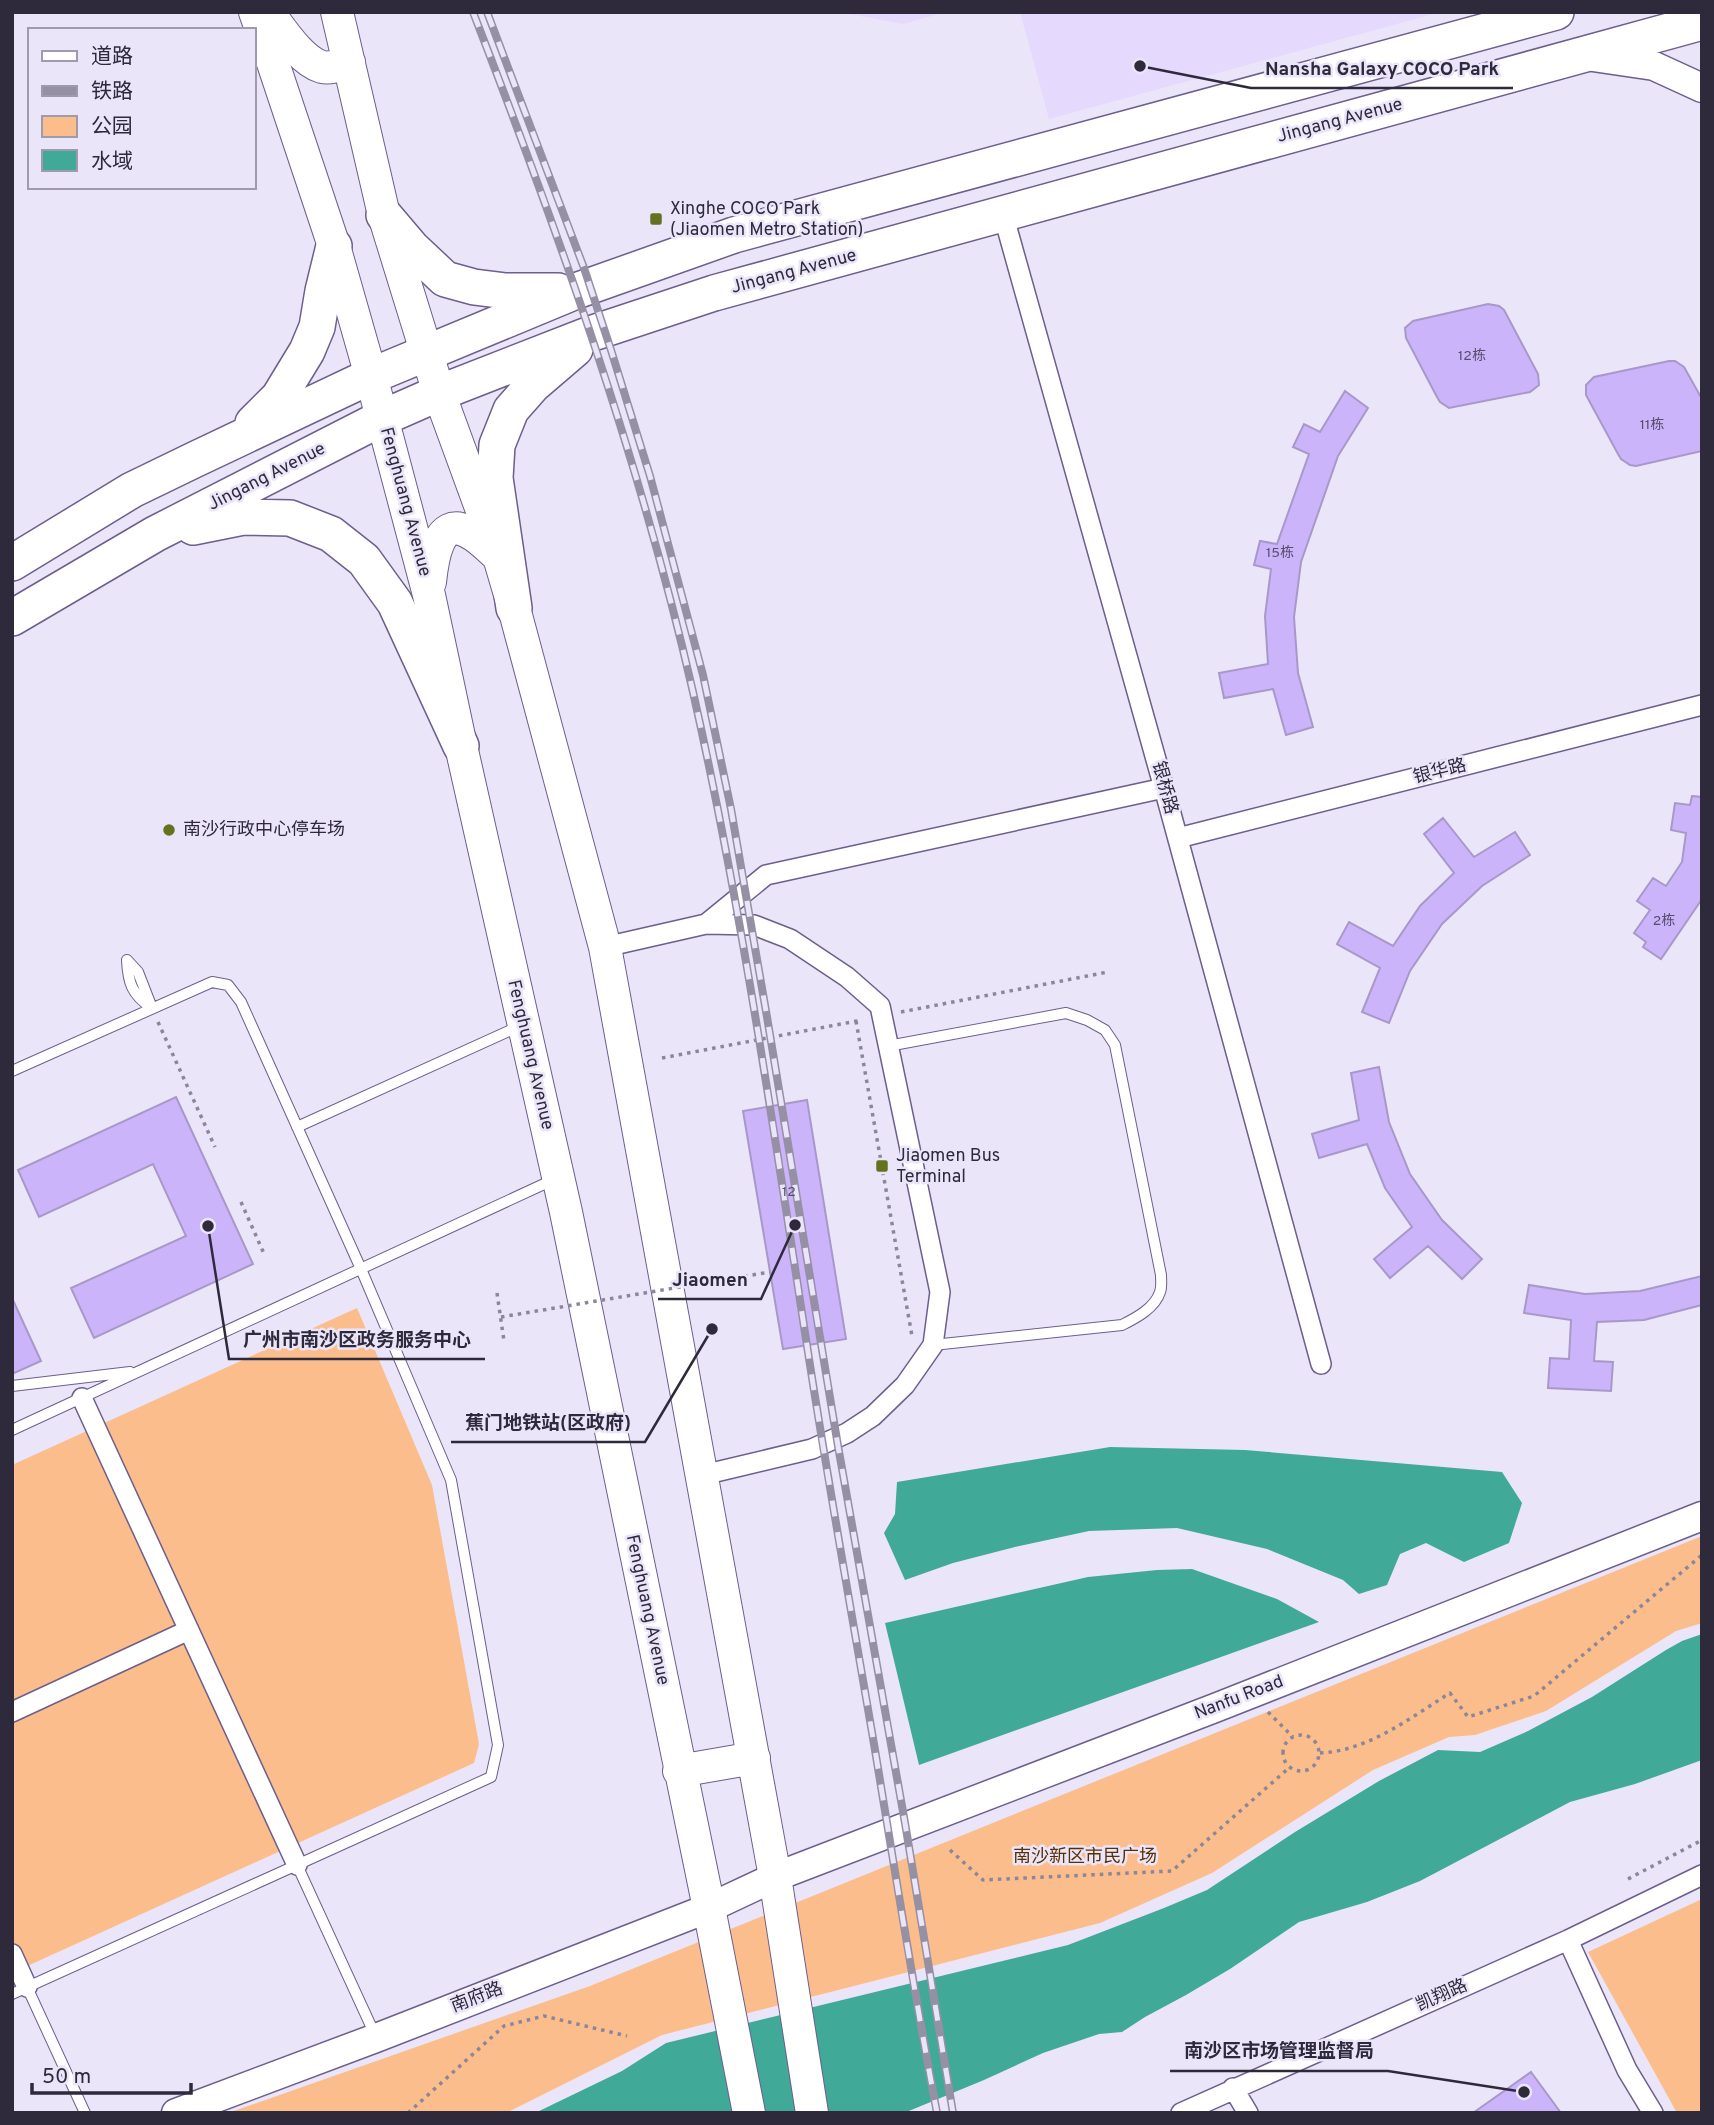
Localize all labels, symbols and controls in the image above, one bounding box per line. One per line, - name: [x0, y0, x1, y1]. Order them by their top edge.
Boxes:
- legend: [28, 28, 256, 189]
- text: 道路: [91, 44, 133, 71]
- callout: Nansha Galaxy COCO Park: [1251, 48, 1513, 88]
- text: Nansha Galaxy COCO Park: [1265, 58, 1499, 82]
- text: 铁路: [91, 79, 133, 106]
- street label: Jingang Avenue: [1275, 93, 1405, 149]
- text: 公园: [91, 114, 133, 141]
- text: 水域: [91, 149, 133, 176]
- place label: Xinghe COCO Park (Jiaomen Metro Station): [670, 198, 863, 242]
- marker: Xinghe COCO Park (Jiaomen Metro Station): [648, 211, 664, 227]
- street label: Jingang Avenue: [729, 244, 859, 300]
- house number: 12栋: [1458, 347, 1486, 365]
- house number: 11栋: [1640, 416, 1664, 434]
- street label: Fenghuang Avenue: [374, 425, 436, 579]
- street label: Jingang Avenue: [204, 437, 330, 517]
- house number: 15栋: [1266, 544, 1294, 562]
- street label: 银华路: [1411, 754, 1469, 790]
- street label: 银桥路: [1146, 759, 1182, 817]
- place label: 南沙行政中心停车场: [183, 819, 345, 842]
- marker: 南沙行政中心停车场: [161, 822, 177, 838]
- house number: 2栋: [1653, 912, 1675, 930]
- street label: Fenghuang Avenue: [502, 978, 558, 1132]
- place label: Jiaomen Bus Terminal: [896, 1145, 1000, 1189]
- marker: Jiaomen Bus Terminal: [874, 1158, 890, 1174]
- house number: 12: [782, 1184, 796, 1201]
- callout: Jiaomen: [658, 1259, 761, 1299]
- text: Jiaomen: [672, 1269, 748, 1293]
- callout: 广州市南沙区政务服务中心: [229, 1319, 485, 1359]
- text: 广州市南沙区政务服务中心: [243, 1329, 471, 1353]
- callout: 蕉门地铁站(区政府): [451, 1402, 645, 1442]
- text: 蕉门地铁站(区政府): [465, 1412, 631, 1436]
- street label: Fenghuang Avenue: [620, 1533, 674, 1687]
- street label: Nanfu Road: [1191, 1670, 1287, 1726]
- park label: 南沙新区市民广场: [1013, 1846, 1157, 1869]
- street label: 凯翔路: [1413, 1975, 1471, 2017]
- street label: 南府路: [448, 1978, 506, 2018]
- callout: 南沙区市场管理监督局: [1170, 2031, 1388, 2071]
- text: 南沙区市场管理监督局: [1184, 2040, 1374, 2064]
- scale bar: [32, 2052, 191, 2096]
- text: 50 m: [42, 2064, 91, 2091]

